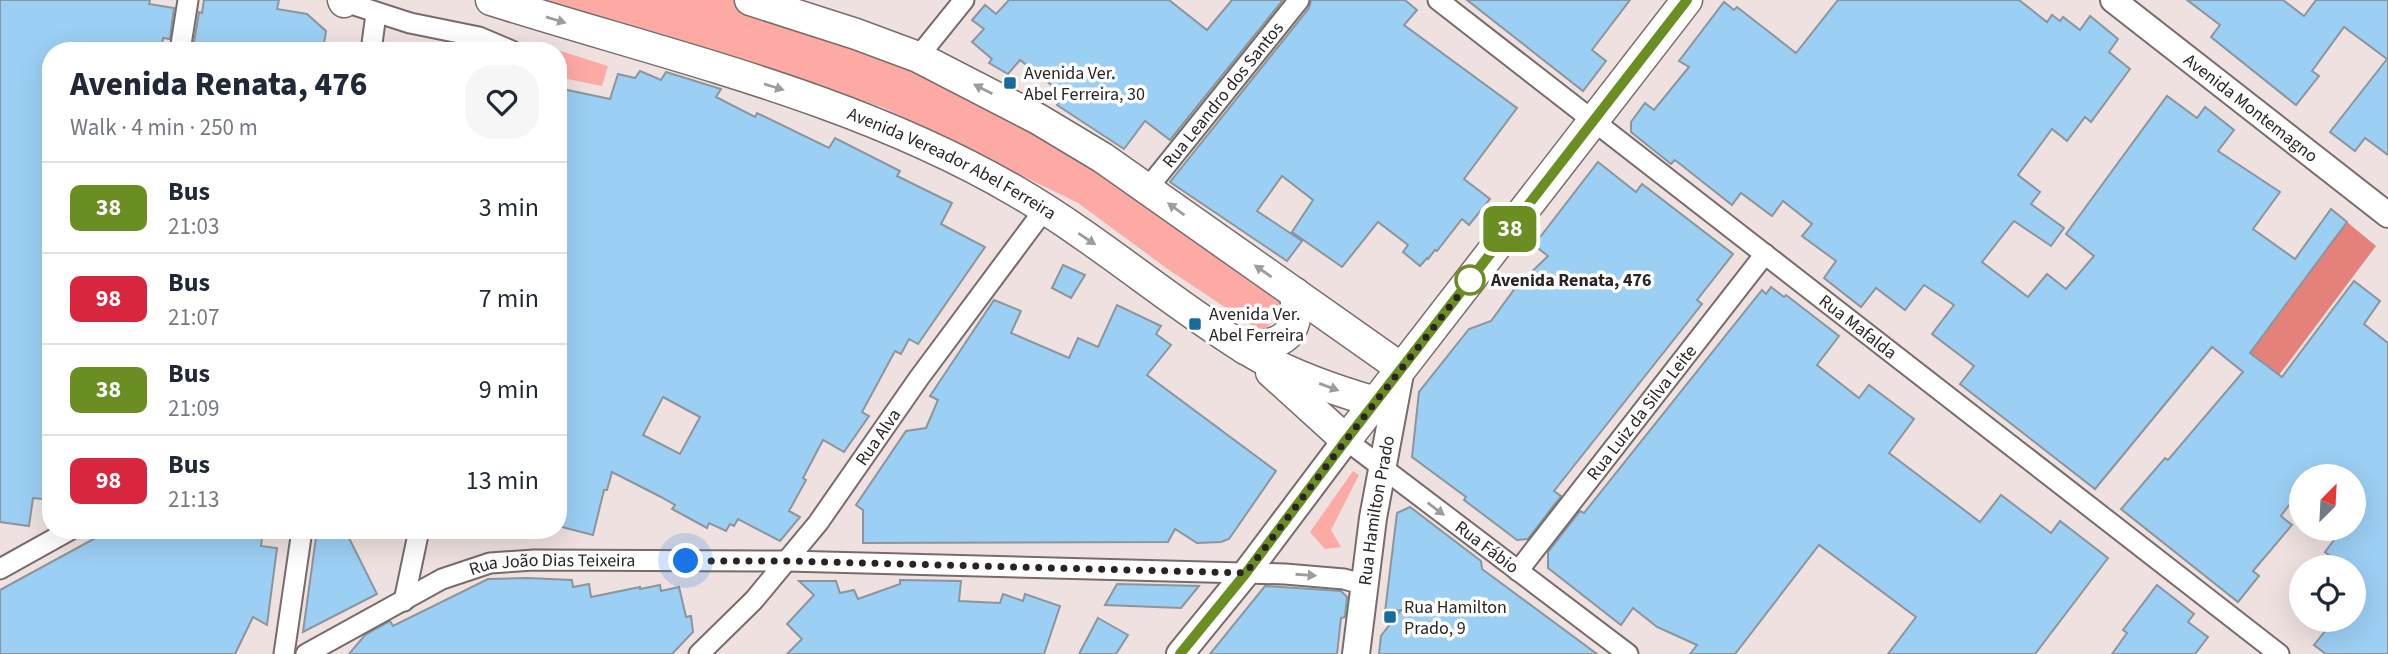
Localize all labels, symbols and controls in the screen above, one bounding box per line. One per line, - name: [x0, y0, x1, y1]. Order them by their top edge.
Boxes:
- one-way arrow: [546, 16, 567, 26]
- street label: Rua Leandro dos Santos: [1156, 16, 1289, 173]
- street label: Avenida Montemagno: [2179, 47, 2323, 168]
- text: Avenida Renata, 476: [70, 61, 367, 108]
- place label: Avenida Ver. Abel Ferreira, 30: [1024, 61, 1145, 107]
- button: heart: [465, 65, 539, 139]
- marker: Avenida Ver. Abel Ferreira, 30: [1002, 75, 1018, 91]
- one-way arrow: [763, 82, 784, 92]
- one-way arrow: [973, 84, 993, 95]
- street label: Avenida Vereador Abel Ferreira: [844, 101, 1061, 226]
- text: Walk · 4 min · 250 m: [70, 111, 258, 144]
- text: Bus: [168, 173, 210, 210]
- text: 3 min: [479, 189, 539, 226]
- text: 38: [96, 190, 121, 225]
- one-way arrow: [1167, 203, 1185, 217]
- line badge: 38: [1478, 206, 1542, 252]
- text: 21:03: [168, 210, 219, 243]
- text: 38: [1497, 211, 1523, 246]
- one-way arrow: [1078, 232, 1096, 246]
- text: Bus: [168, 264, 210, 301]
- one-way arrow: [1254, 264, 1272, 278]
- marker: Avenida Renata, 476: [1455, 265, 1485, 295]
- place label: Avenida Renata, 476: [1490, 268, 1651, 293]
- text: 7 min: [479, 280, 539, 317]
- text: 98: [96, 281, 121, 316]
- street label: Rua Mafalda: [1814, 288, 1902, 365]
- text: 21:07: [168, 301, 219, 334]
- place label: Avenida Ver. Abel Ferreira: [1209, 302, 1304, 348]
- marker: Avenida Ver. Abel Ferreira: [1187, 316, 1203, 332]
- street label: Rua Luiz da Silva Leite: [1581, 339, 1702, 485]
- text: Bus: [168, 355, 210, 392]
- text: 9 min: [479, 371, 539, 408]
- text: 38: [96, 372, 121, 407]
- one-way arrow: [1319, 382, 1340, 393]
- text: 21:09: [168, 392, 219, 425]
- street label: Rua Alva: [849, 404, 907, 471]
- street label: Rua Hamilton Prado: [1352, 433, 1401, 587]
- text: Bus: [168, 446, 210, 483]
- text: 13 min: [466, 462, 539, 499]
- text: 98: [96, 463, 121, 498]
- north arrow: [2289, 464, 2366, 541]
- map controls: [2289, 464, 2366, 632]
- text: 21:13: [168, 483, 219, 516]
- one-way arrow: [1427, 501, 1445, 515]
- street label: Rua Fábio: [1450, 515, 1524, 579]
- your location: [668, 543, 703, 578]
- street label: Rua João Dias Teixeira: [466, 547, 636, 582]
- button: locate: [2289, 555, 2366, 632]
- one-way arrow: [1295, 570, 1317, 581]
- place label: Rua Hamilton Prado, 9: [1404, 595, 1507, 641]
- marker: Rua Hamilton Prado, 9: [1382, 609, 1398, 625]

